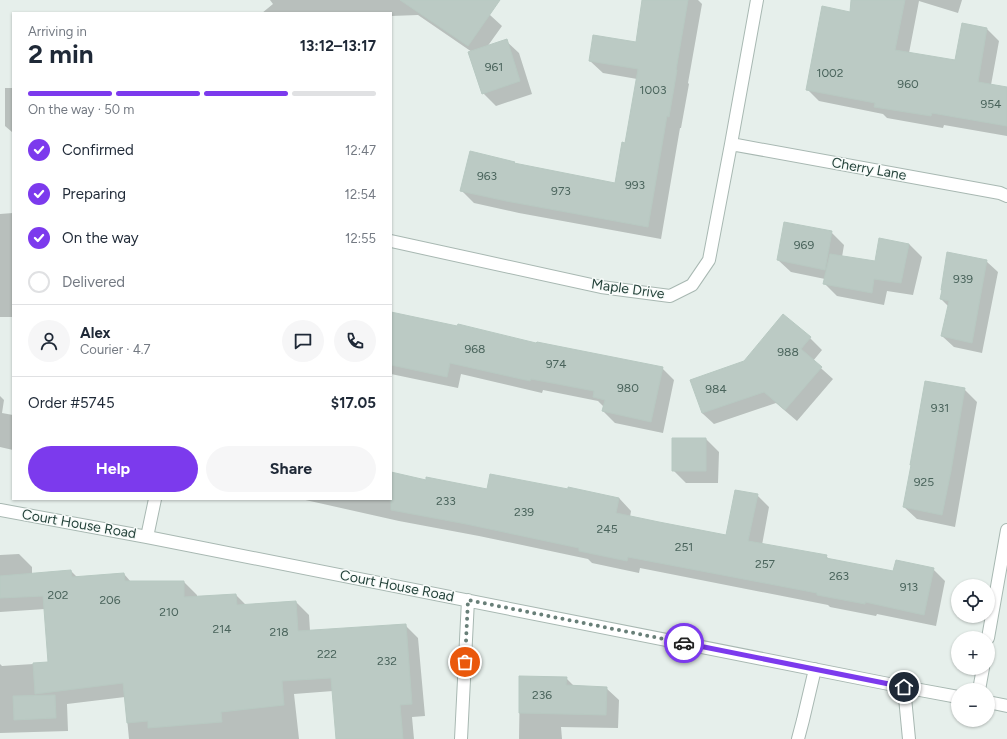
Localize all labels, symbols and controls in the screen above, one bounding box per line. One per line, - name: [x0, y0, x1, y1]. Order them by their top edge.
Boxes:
- text: Arriving in: [28, 24, 87, 39]
- text: 13:12–13:17: [300, 37, 376, 55]
- text: 2 min: [28, 38, 94, 70]
- house number: 961: [485, 60, 503, 74]
- house number: 1002: [816, 66, 844, 80]
- house number: 960: [897, 77, 919, 91]
- house number: 1003: [640, 83, 666, 97]
- house number: 954: [980, 97, 1002, 111]
- text: On the way · 50 m: [28, 102, 134, 117]
- icon: check: [28, 139, 50, 161]
- text: Confirmed: [62, 141, 134, 159]
- text: 12:47: [345, 143, 376, 158]
- street label: Cherry Lane: [830, 154, 908, 184]
- house number: 963: [477, 169, 497, 183]
- house number: 993: [625, 178, 645, 192]
- icon: check: [28, 183, 50, 205]
- house number: 973: [551, 184, 571, 198]
- text: Preparing: [62, 185, 126, 203]
- text: 12:54: [345, 187, 376, 202]
- icon: check: [28, 227, 50, 249]
- text: On the way: [62, 229, 139, 247]
- text: 12:55: [345, 231, 376, 246]
- house number: 969: [794, 238, 814, 252]
- house number: 939: [953, 272, 973, 286]
- text: Delivered: [62, 273, 125, 291]
- street label: Maple Drive: [590, 275, 666, 303]
- button: person: [28, 320, 70, 362]
- button: chat: [282, 320, 324, 362]
- button: phone: [334, 320, 376, 362]
- text: Alex: [80, 324, 110, 342]
- text: Courier · 4.7: [80, 342, 151, 357]
- house number: 968: [465, 342, 485, 356]
- house number: 988: [777, 345, 799, 359]
- house number: 974: [546, 357, 567, 371]
- house number: 980: [617, 381, 639, 395]
- house number: 984: [705, 382, 727, 396]
- text: Order #5745: [28, 394, 115, 412]
- text: $17.05: [331, 394, 376, 412]
- house number: 931: [931, 401, 949, 415]
- button: Help: [28, 446, 198, 492]
- button: Share: [206, 446, 376, 492]
- house number: 925: [914, 475, 934, 489]
- house number: 233: [436, 494, 456, 508]
- house number: 239: [514, 505, 534, 519]
- street label: Court House Road: [20, 506, 138, 542]
- house number: 245: [596, 522, 618, 536]
- house number: 251: [675, 540, 693, 554]
- house number: 257: [755, 557, 776, 571]
- street label: Court House Road: [339, 567, 455, 605]
- house number: 263: [829, 569, 849, 583]
- map controls: [951, 579, 995, 727]
- button: locate: [951, 579, 995, 623]
- house number: 913: [900, 580, 918, 594]
- house number: 202: [47, 588, 69, 602]
- house number: 206: [99, 593, 121, 607]
- house number: 210: [159, 605, 179, 619]
- house number: 214: [212, 622, 232, 636]
- courier: [664, 623, 704, 663]
- house number: 218: [269, 625, 289, 639]
- button: +: [951, 631, 995, 675]
- icon: car: [673, 632, 695, 654]
- pin: [448, 645, 482, 679]
- house number: 222: [317, 647, 337, 661]
- icon: bag: [454, 651, 476, 673]
- house number: 232: [377, 654, 397, 668]
- pin: [887, 670, 921, 704]
- icon: home: [893, 676, 915, 698]
- button: −: [951, 683, 995, 727]
- house number: 236: [532, 688, 552, 702]

